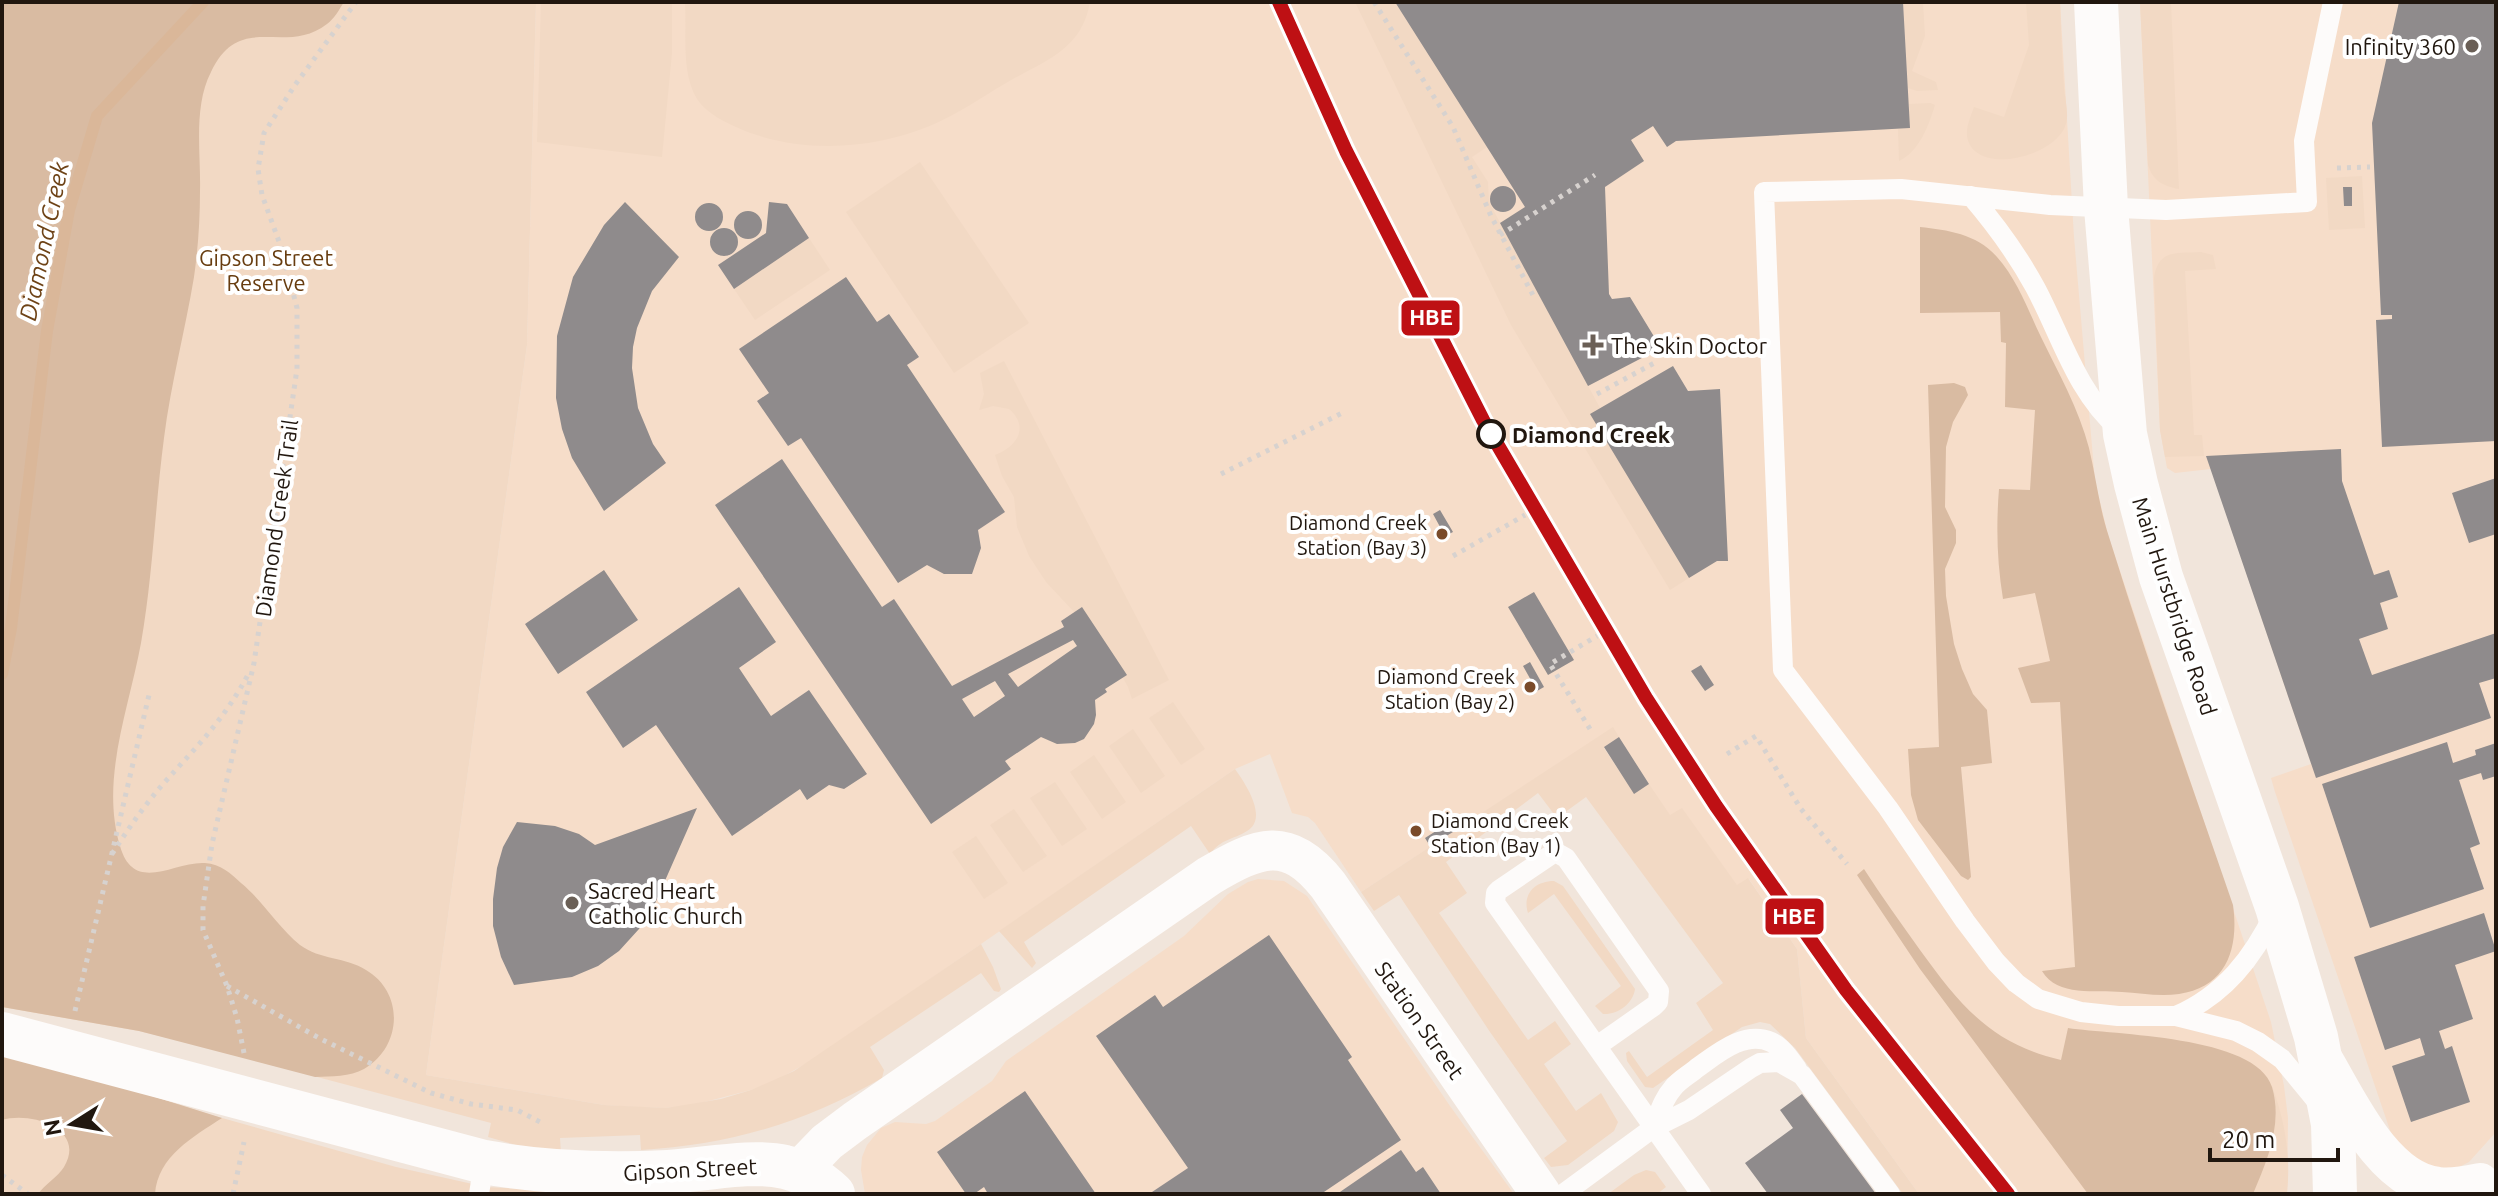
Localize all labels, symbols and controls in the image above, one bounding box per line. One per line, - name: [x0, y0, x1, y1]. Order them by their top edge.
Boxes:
- place label: Infinity 360: [2345, 34, 2456, 59]
- marker: Infinity 360: [2463, 37, 2481, 55]
- water label: Diamond Creek: [14, 158, 74, 323]
- park label: Gipson Street Reserve: [199, 245, 333, 295]
- line badge: HBE: [1400, 299, 1461, 337]
- text: HBE: [1409, 304, 1453, 329]
- place label: The Skin Doctor: [1611, 333, 1768, 358]
- marker: The Skin Doctor: [1582, 334, 1604, 356]
- street label: Diamond Creek Trail: [250, 418, 302, 618]
- marker: Diamond Creek: [1477, 420, 1505, 448]
- place label: Diamond Creek: [1512, 422, 1671, 447]
- street label: Main Hurstbridge Road: [2128, 494, 2222, 718]
- place label: Diamond Creek Station (Bay 3): [1289, 511, 1427, 559]
- marker: Diamond Creek Station (Bay 3): [1434, 526, 1450, 542]
- place label: Diamond Creek Station (Bay 2): [1377, 665, 1515, 713]
- marker: Diamond Creek Station (Bay 2): [1522, 679, 1538, 695]
- place label: Diamond Creek Station (Bay 1): [1431, 809, 1569, 857]
- marker: Diamond Creek Station (Bay 1): [1408, 823, 1424, 839]
- place label: Sacred Heart Catholic Church: [588, 878, 743, 928]
- marker: Sacred Heart Catholic Church: [563, 894, 581, 912]
- line badge: HBE: [1764, 897, 1825, 936]
- text: HBE: [1772, 903, 1816, 928]
- street label: Station Street: [1370, 957, 1470, 1084]
- north arrow: [32, 1084, 112, 1164]
- scale bar: [2210, 1112, 2338, 1162]
- text: N: [38, 1117, 66, 1138]
- text: 20 m: [2222, 1126, 2275, 1153]
- street label: Gipson Street: [622, 1153, 758, 1185]

